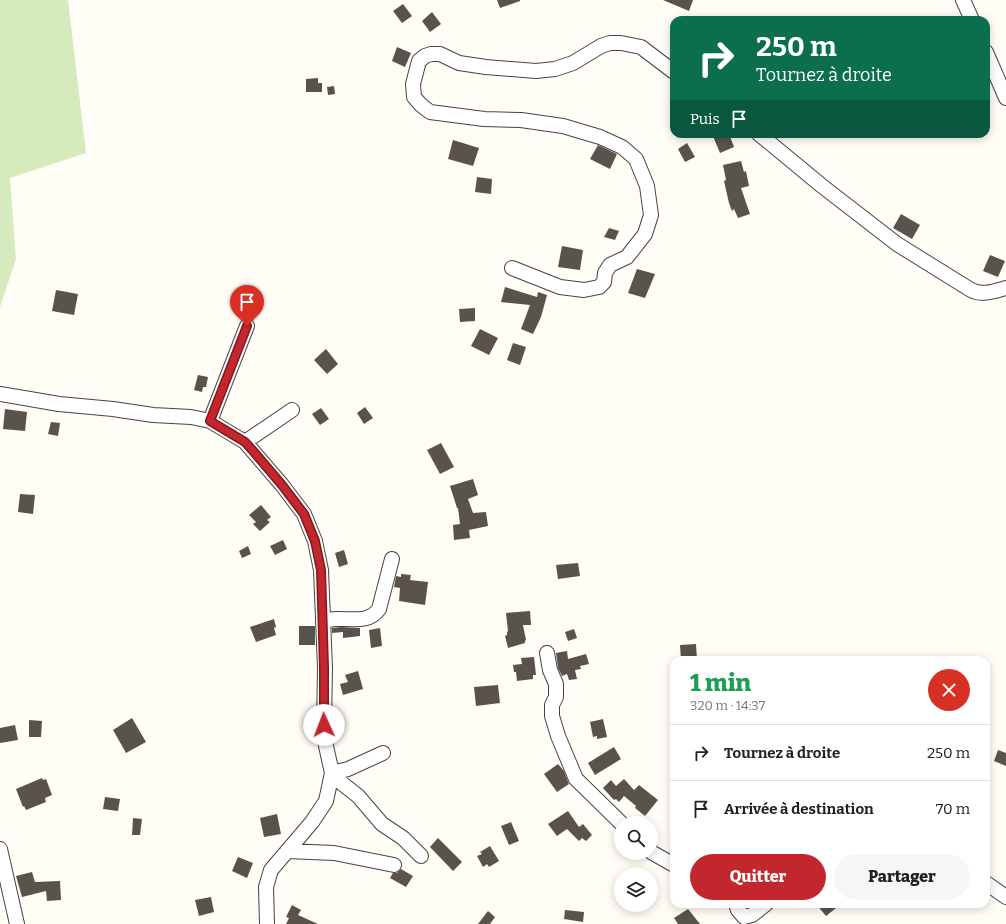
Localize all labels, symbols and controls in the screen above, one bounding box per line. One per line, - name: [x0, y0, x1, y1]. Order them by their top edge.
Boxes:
- text: 250 m: [756, 30, 837, 63]
- icon: right: [690, 32, 742, 84]
- text: Tournez à droite: [756, 64, 892, 86]
- icon: arrive: [728, 108, 750, 130]
- text: Puis: [690, 110, 720, 128]
- pin: [230, 285, 264, 326]
- icon: arrive: [236, 291, 258, 313]
- text: 1 min: [690, 669, 751, 697]
- button: close: [928, 669, 970, 711]
- text: 320 m · 14:37: [690, 698, 765, 713]
- position arrow: [303, 704, 345, 746]
- icon: right: [690, 742, 712, 764]
- text: Tournez à droite: [724, 744, 840, 762]
- text: 250 m: [927, 744, 970, 762]
- icon: arrive: [690, 798, 712, 820]
- text: Arrivée à destination: [724, 800, 874, 818]
- text: 70 m: [936, 800, 970, 818]
- map controls: [614, 816, 658, 912]
- button: search: [614, 816, 658, 860]
- button: Quitter: [690, 854, 826, 900]
- button: Partager: [834, 854, 970, 900]
- button: layers: [614, 868, 658, 912]

